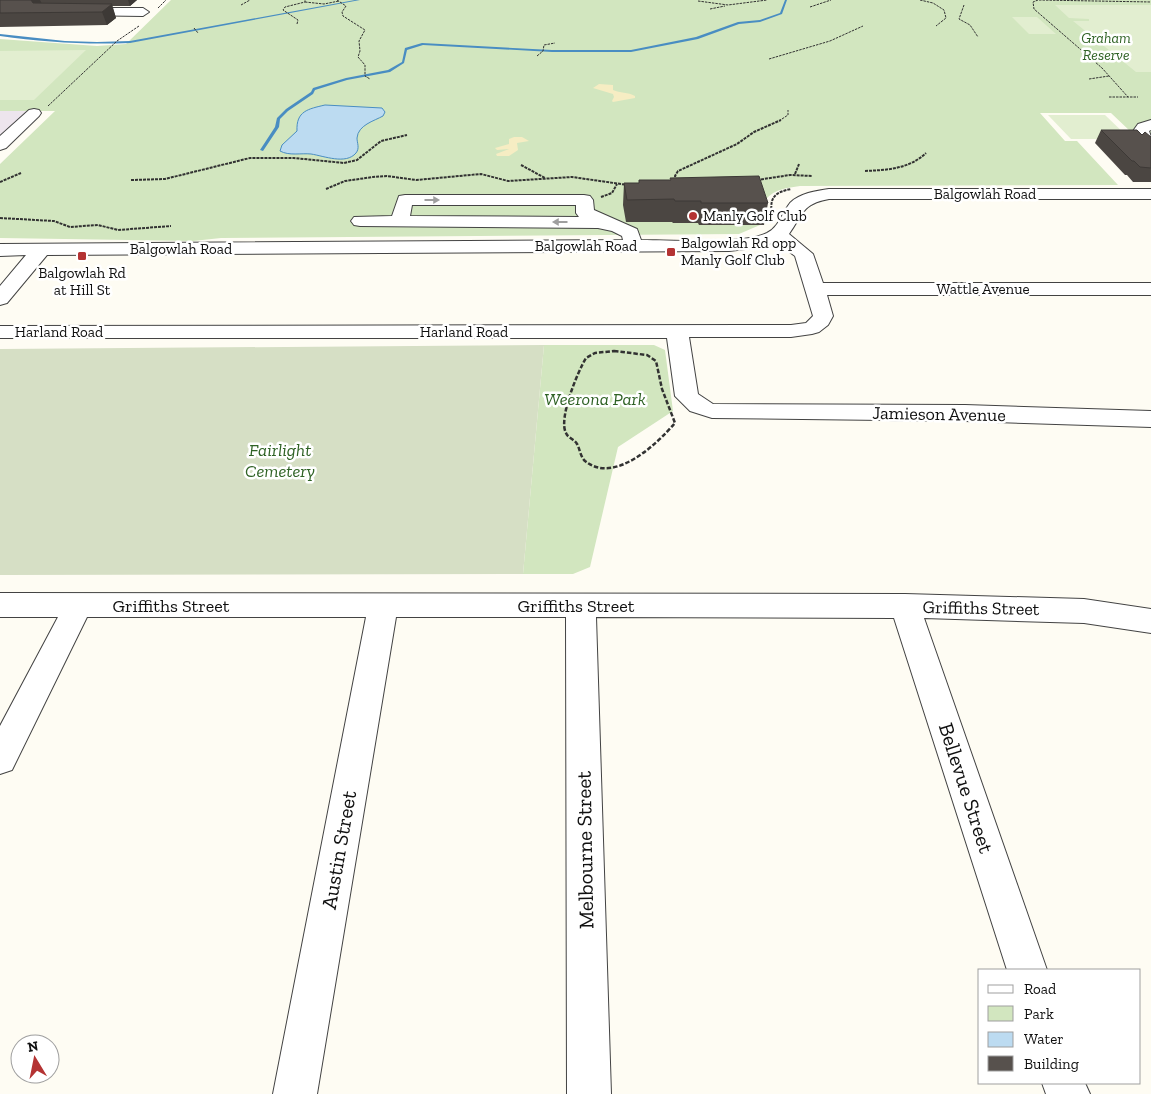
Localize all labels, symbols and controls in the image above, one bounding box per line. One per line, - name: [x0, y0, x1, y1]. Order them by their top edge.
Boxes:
- park label: Graham Reserve: [1081, 29, 1131, 64]
- street label: Balgowlah Road: [934, 185, 1037, 203]
- one-way arrow: [424, 196, 440, 204]
- place label: Manly Golf Club: [703, 207, 807, 225]
- marker: Manly Golf Club: [687, 210, 699, 222]
- one-way arrow: [552, 218, 568, 226]
- place label: Balgowlah Rd opp Manly Golf Club: [681, 234, 796, 269]
- street label: Balgowlah Road: [535, 237, 638, 255]
- street label: Balgowlah Road: [130, 240, 233, 258]
- marker: Balgowlah Rd opp Manly Golf Club: [665, 246, 677, 258]
- marker: Balgowlah Rd at Hill St: [76, 250, 88, 262]
- place label: Balgowlah Rd at Hill St: [38, 264, 127, 299]
- street label: Wattle Avenue: [936, 280, 1030, 298]
- street label: Harland Road: [15, 323, 104, 341]
- street label: Harland Road: [420, 323, 509, 341]
- park label: Weerona Park: [544, 388, 646, 410]
- street label: Jamieson Avenue: [872, 402, 1006, 426]
- park label: Fairlight Cemetery: [245, 439, 315, 482]
- street label: Griffiths Street: [113, 595, 230, 617]
- street label: Griffiths Street: [518, 595, 635, 617]
- street label: Griffiths Street: [922, 596, 1040, 620]
- street label: Bellevue Street: [934, 719, 999, 856]
- street label: Melbourne Street: [571, 771, 598, 929]
- street label: Austin Street: [316, 788, 361, 911]
- legend: [978, 969, 1141, 1084]
- text: Road: [1024, 980, 1057, 998]
- text: Park: [1024, 1005, 1054, 1023]
- text: Water: [1024, 1030, 1064, 1048]
- north arrow: [10, 1034, 60, 1084]
- text: N: [26, 1037, 40, 1056]
- text: Building: [1024, 1055, 1079, 1073]

